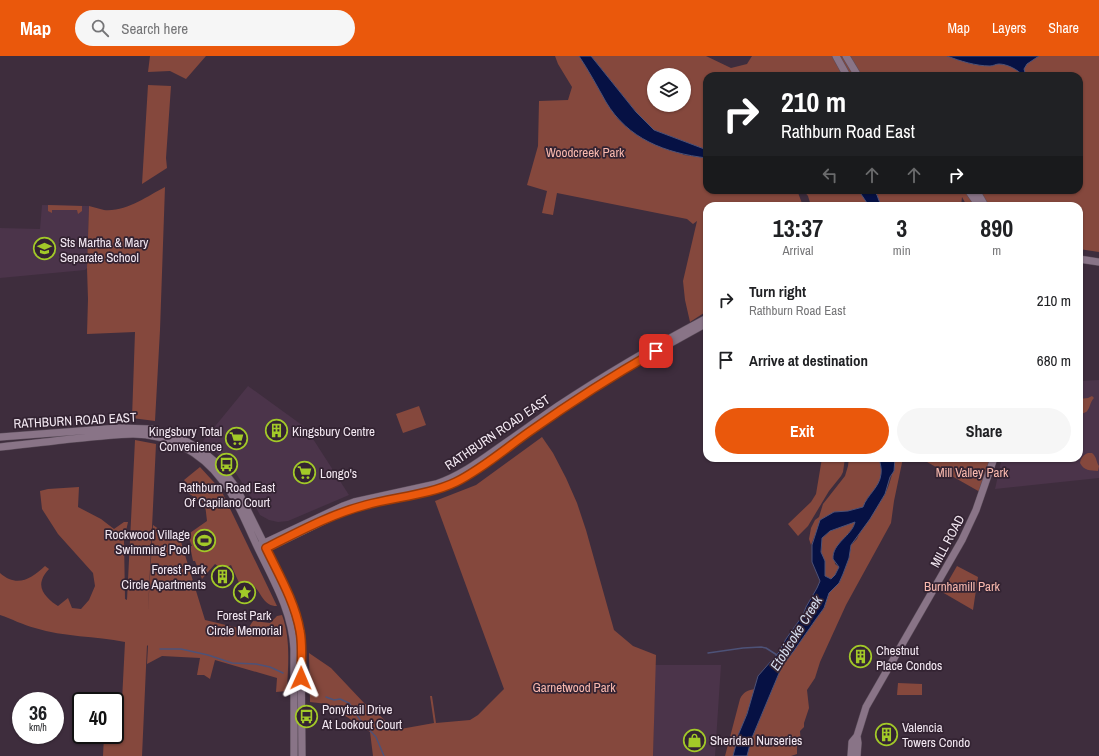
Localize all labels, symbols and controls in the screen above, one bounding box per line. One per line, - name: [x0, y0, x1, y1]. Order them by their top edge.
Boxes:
- search box: [75, 10, 355, 46]
- text: Map: [20, 15, 51, 41]
- icon: search: [89, 17, 111, 39]
- text: Search here: [121, 18, 188, 39]
- text: Map: [948, 19, 970, 37]
- text: Layers: [992, 19, 1026, 37]
- text: Share: [1048, 19, 1079, 37]
- map controls: [647, 68, 691, 112]
- button: layers: [647, 68, 691, 112]
- text: 210 m: [781, 83, 846, 121]
- icon: right: [715, 88, 767, 140]
- text: Rathburn Road East: [781, 119, 915, 144]
- park label: Woodcreek Park: [546, 144, 625, 161]
- icon: left: [819, 164, 841, 186]
- icon: ahead: [861, 164, 883, 186]
- icon: ahead: [903, 164, 925, 186]
- icon: right: [945, 164, 967, 186]
- text: 13:37: [773, 212, 823, 244]
- text: 3: [896, 212, 907, 244]
- text: 890: [980, 212, 1013, 244]
- place label: Sts Martha & Mary Separate School: [60, 234, 149, 266]
- school or university icon: Sts Martha & Mary Separate School: [31, 236, 57, 262]
- text: Arrival: [783, 242, 813, 259]
- text: min: [893, 242, 911, 259]
- text: m: [992, 242, 1001, 259]
- text: Turn right: [749, 281, 806, 302]
- icon: right: [715, 289, 737, 311]
- text: 210 m: [1037, 290, 1071, 311]
- text: Rathburn Road East: [749, 302, 846, 319]
- pin: [639, 334, 673, 368]
- icon: arrive: [645, 340, 667, 362]
- icon: arrive: [715, 349, 737, 371]
- text: Arrive at destination: [749, 350, 868, 371]
- text: 680 m: [1037, 350, 1071, 371]
- street label: RATHBURN ROAD EAST: [442, 391, 553, 474]
- button: Exit: [715, 408, 889, 454]
- button: Share: [897, 408, 1071, 454]
- street label: RATHBURN ROAD EAST: [13, 409, 137, 432]
- building icon: Kingsbury Centre: [264, 418, 290, 444]
- place label: Kingsbury Total Convenience: [149, 423, 222, 455]
- place label: Kingsbury Centre: [292, 423, 375, 440]
- supermarket icon: Kingsbury Total Convenience: [224, 425, 250, 451]
- bus stop icon: Rathburn Road East Of Capilano Court: [214, 452, 240, 478]
- supermarket icon: Longo's: [292, 460, 318, 486]
- park label: Mill Valley Park: [936, 464, 1009, 481]
- place label: Longo's: [320, 465, 357, 482]
- place label: Rathburn Road East Of Capilano Court: [179, 479, 275, 511]
- street label: MILL ROAD: [927, 512, 968, 570]
- place label: Rockwood Village Swimming Pool: [105, 526, 190, 558]
- sports icon: Rockwood Village Swimming Pool: [192, 528, 218, 554]
- place label: Forest Park Circle Apartments: [121, 561, 207, 593]
- building icon: Forest Park Circle Apartments: [209, 563, 235, 589]
- park label: Burnhamill Park: [924, 578, 1001, 595]
- place icon: Forest Park Circle Memorial: [231, 580, 257, 606]
- water label: Etobicoke Creek: [766, 591, 827, 674]
- place label: Forest Park Circle Memorial: [206, 607, 282, 639]
- place label: Chestnut Place Condos: [876, 642, 942, 674]
- building icon: Chestnut Place Condos: [847, 644, 873, 670]
- position arrow: [280, 657, 322, 699]
- park label: Garnetwood Park: [533, 679, 616, 696]
- speed limit sign: 40: [72, 692, 124, 744]
- text: 36: [29, 699, 47, 726]
- place label: Ponytrail Drive At Lookout Court: [321, 701, 402, 733]
- bus stop icon: Ponytrail Drive At Lookout Court: [293, 703, 319, 729]
- place label: Valencia Towers Condo: [902, 719, 970, 751]
- text: km/h: [29, 721, 47, 734]
- building icon: Valencia Towers Condo: [874, 721, 900, 747]
- shop icon: Sheridan Nurseries: [681, 727, 707, 753]
- place label: Sheridan Nurseries: [710, 732, 802, 749]

